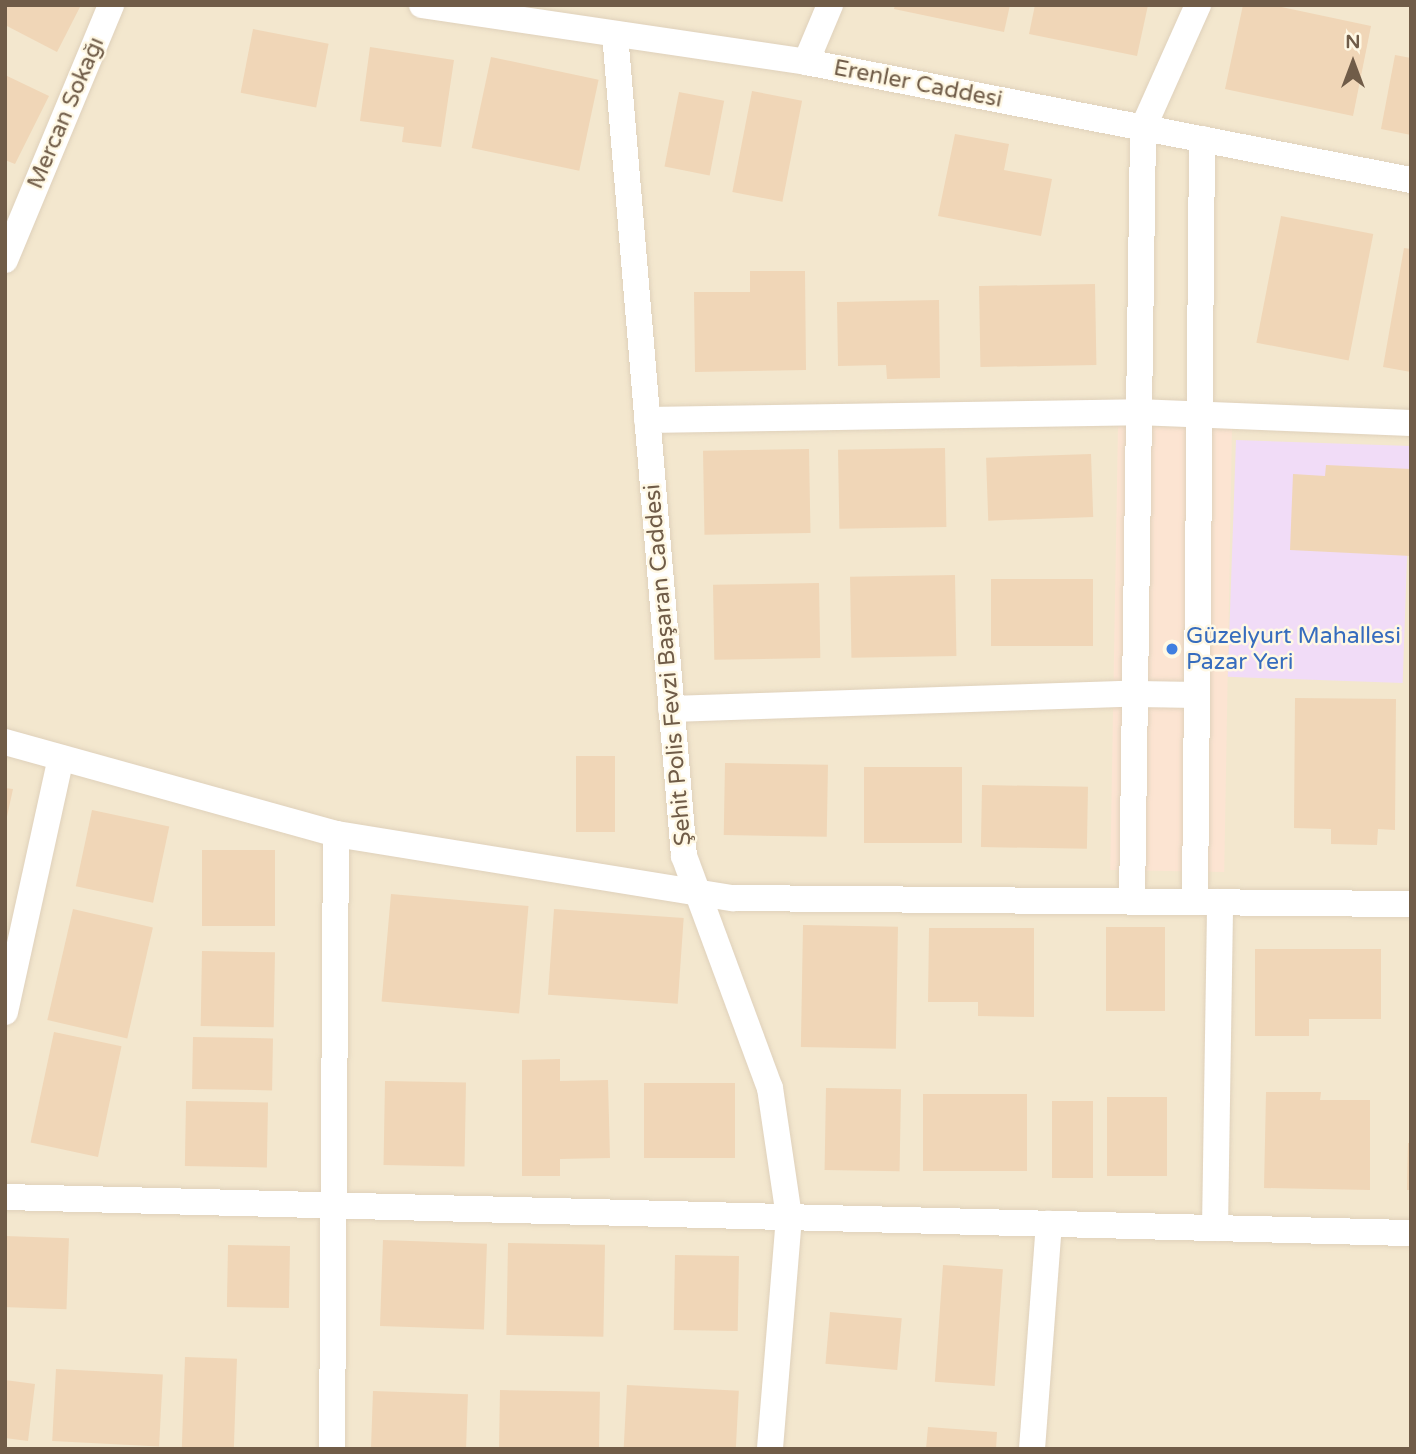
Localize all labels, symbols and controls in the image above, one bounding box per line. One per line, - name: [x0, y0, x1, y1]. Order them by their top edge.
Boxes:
- north arrow: [1318, 28, 1388, 98]
- text: N: [1345, 31, 1361, 53]
- street label: Mercan Sokağı: [22, 33, 110, 193]
- street label: Erenler Caddesi: [831, 54, 1005, 114]
- street label: Şehit Polis Fevzi Başaran Caddesi: [638, 483, 698, 847]
- place label: Güzelyurt Mahallesi Pazar Yeri: [1186, 622, 1401, 676]
- marker: Güzelyurt Mahallesi Pazar Yeri: [1164, 641, 1180, 657]

